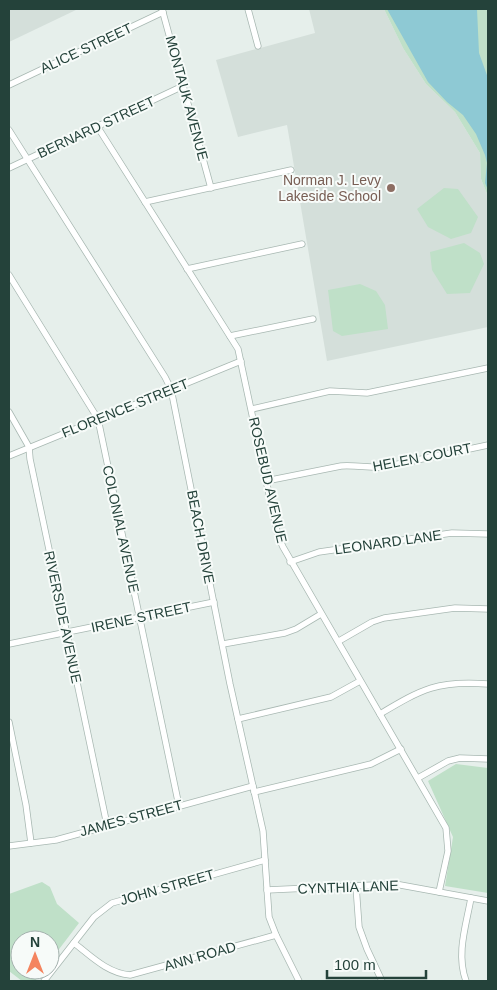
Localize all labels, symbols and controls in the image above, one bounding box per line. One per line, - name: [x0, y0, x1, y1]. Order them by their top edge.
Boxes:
- street label: ALICE STREET: [37, 20, 135, 76]
- street label: MONTAUK AVENUE: [163, 34, 211, 162]
- street label: BERNARD STREET: [35, 93, 158, 161]
- place label: Norman J. Levy Lakeside School: [278, 172, 381, 204]
- marker: Norman J. Levy Lakeside School: [385, 182, 397, 194]
- street label: FLORENCE STREET: [59, 375, 191, 441]
- street label: ROSEBUD AVENUE: [246, 415, 290, 545]
- street label: HELEN COURT: [371, 440, 473, 474]
- street label: COLONIAL AVENUE: [100, 464, 142, 594]
- street label: BEACH DRIVE: [184, 489, 218, 585]
- street label: LEONARD LANE: [333, 527, 443, 557]
- street label: RIVERSIDE AVENUE: [41, 549, 85, 685]
- street label: IRENE STREET: [89, 598, 193, 635]
- street label: JAMES STREET: [78, 796, 185, 839]
- street label: JOHN STREET: [118, 866, 216, 908]
- street label: CYNTHIA LANE: [297, 877, 399, 897]
- north arrow: [10, 930, 60, 980]
- text: N: [30, 934, 40, 950]
- street label: ANN ROAD: [162, 938, 238, 974]
- scale bar: [327, 948, 426, 980]
- text: 100 m: [334, 956, 376, 973]

